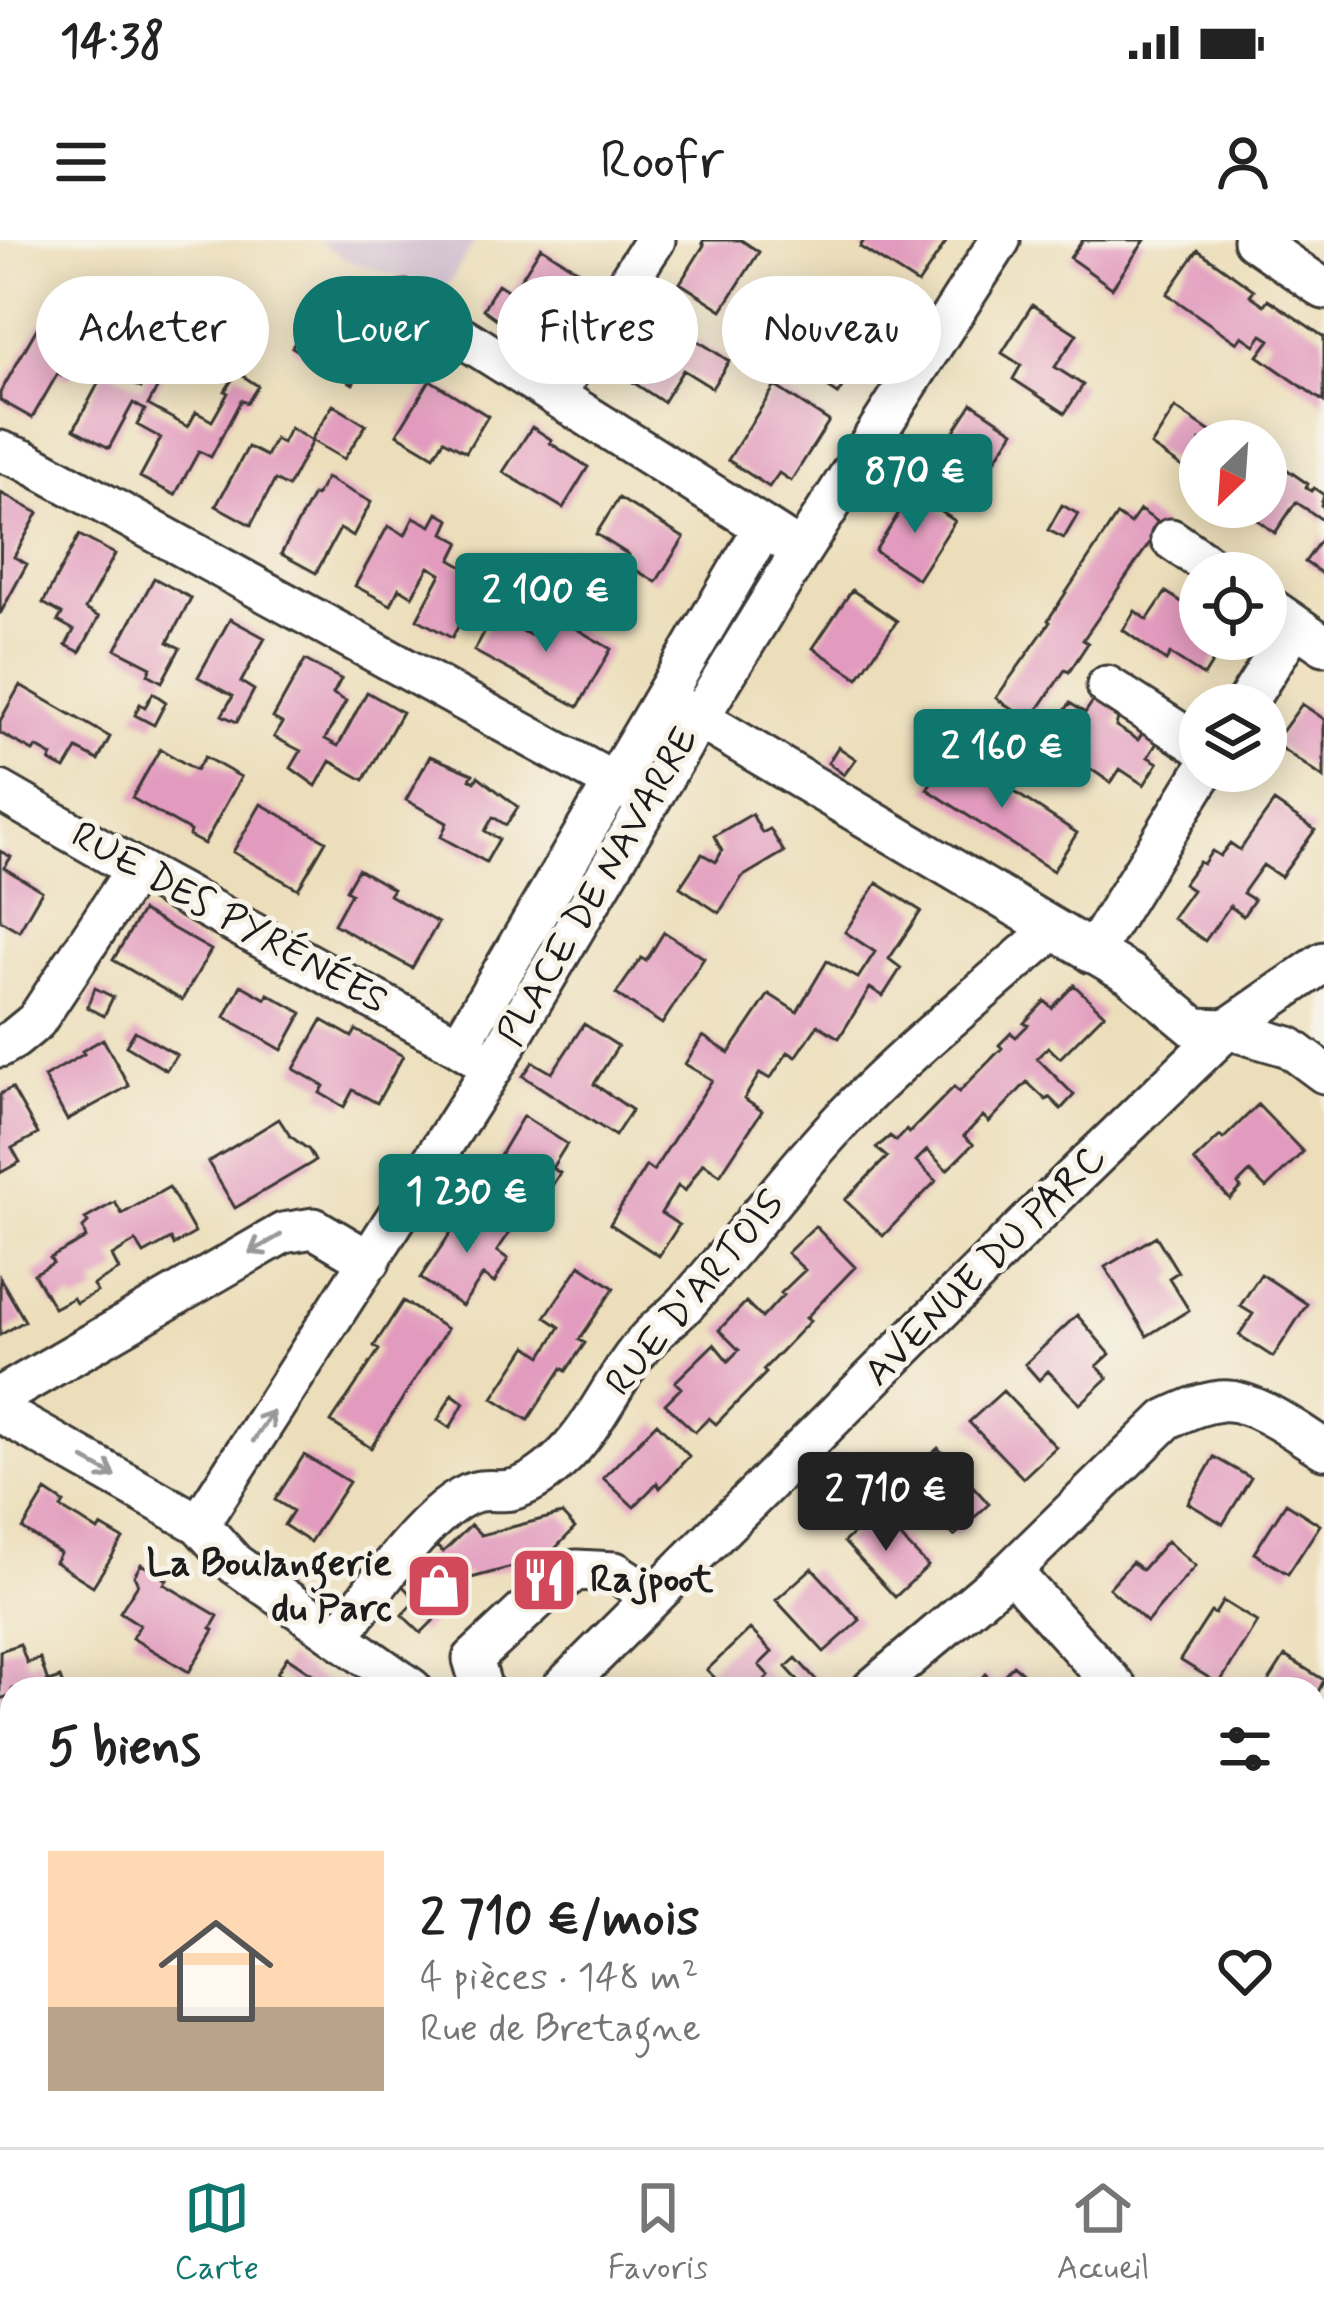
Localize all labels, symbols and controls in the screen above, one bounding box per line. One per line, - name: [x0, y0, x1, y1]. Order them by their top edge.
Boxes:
- text: 14:38: [60, 13, 164, 72]
- text: Roofr: [600, 127, 724, 198]
- icon: menu: [48, 129, 114, 195]
- icon: person: [1210, 129, 1276, 195]
- chip: Acheter: [36, 276, 269, 384]
- chip: Louer: [293, 276, 473, 384]
- chip: Filtres: [497, 276, 698, 384]
- chip: Nouveau: [722, 276, 941, 384]
- north arrow: [1179, 420, 1287, 528]
- map controls: [1179, 420, 1287, 792]
- pin: 870 €: [831, 434, 999, 536]
- text: 870 €: [864, 447, 966, 498]
- button: locate: [1179, 552, 1287, 660]
- pin: 2 100 €: [435, 553, 657, 655]
- text: 2 100 €: [482, 566, 610, 617]
- button: layers: [1179, 684, 1287, 792]
- pin: 2 160 €: [891, 709, 1113, 811]
- street label: PLACE DE NAVARRE: [487, 718, 711, 1056]
- text: 2 160 €: [941, 722, 1063, 773]
- street label: RUE DES PYRÉNÉES: [62, 811, 396, 1027]
- street label: AVENUE DU PARC: [854, 1134, 1118, 1398]
- pin: 1 230 €: [356, 1154, 578, 1256]
- text: 1 230 €: [406, 1167, 528, 1218]
- street label: RUE D'ARTOIS: [595, 1180, 797, 1408]
- one-way arrow: [248, 1232, 283, 1256]
- one-way arrow: [251, 1410, 275, 1444]
- pin: 2 710 €: [775, 1452, 997, 1554]
- one-way arrow: [81, 1457, 116, 1481]
- text: 2 710 €: [825, 1465, 947, 1516]
- place label: La Boulangerie du Parc: [147, 1539, 392, 1635]
- restaurant icon: Rajpoot: [509, 1545, 579, 1615]
- shop icon: La Boulangerie du Parc: [404, 1551, 474, 1621]
- place label: Rajpoot: [590, 1555, 715, 1606]
- text: 5 biens: [48, 1716, 201, 1782]
- icon: filters: [1212, 1716, 1278, 1782]
- text: 2 710 €/mois: [420, 1887, 699, 1953]
- icon: home: [144, 1899, 288, 2043]
- icon: heart: [1212, 1938, 1278, 2004]
- text: 4 pièces · 148 m²: [420, 1953, 699, 2004]
- text: Rue de Bretagne: [420, 2004, 701, 2055]
- tab: Carte: [174, 2175, 259, 2291]
- tab: Favoris: [608, 2175, 708, 2291]
- tab: Accueil: [1057, 2175, 1150, 2291]

